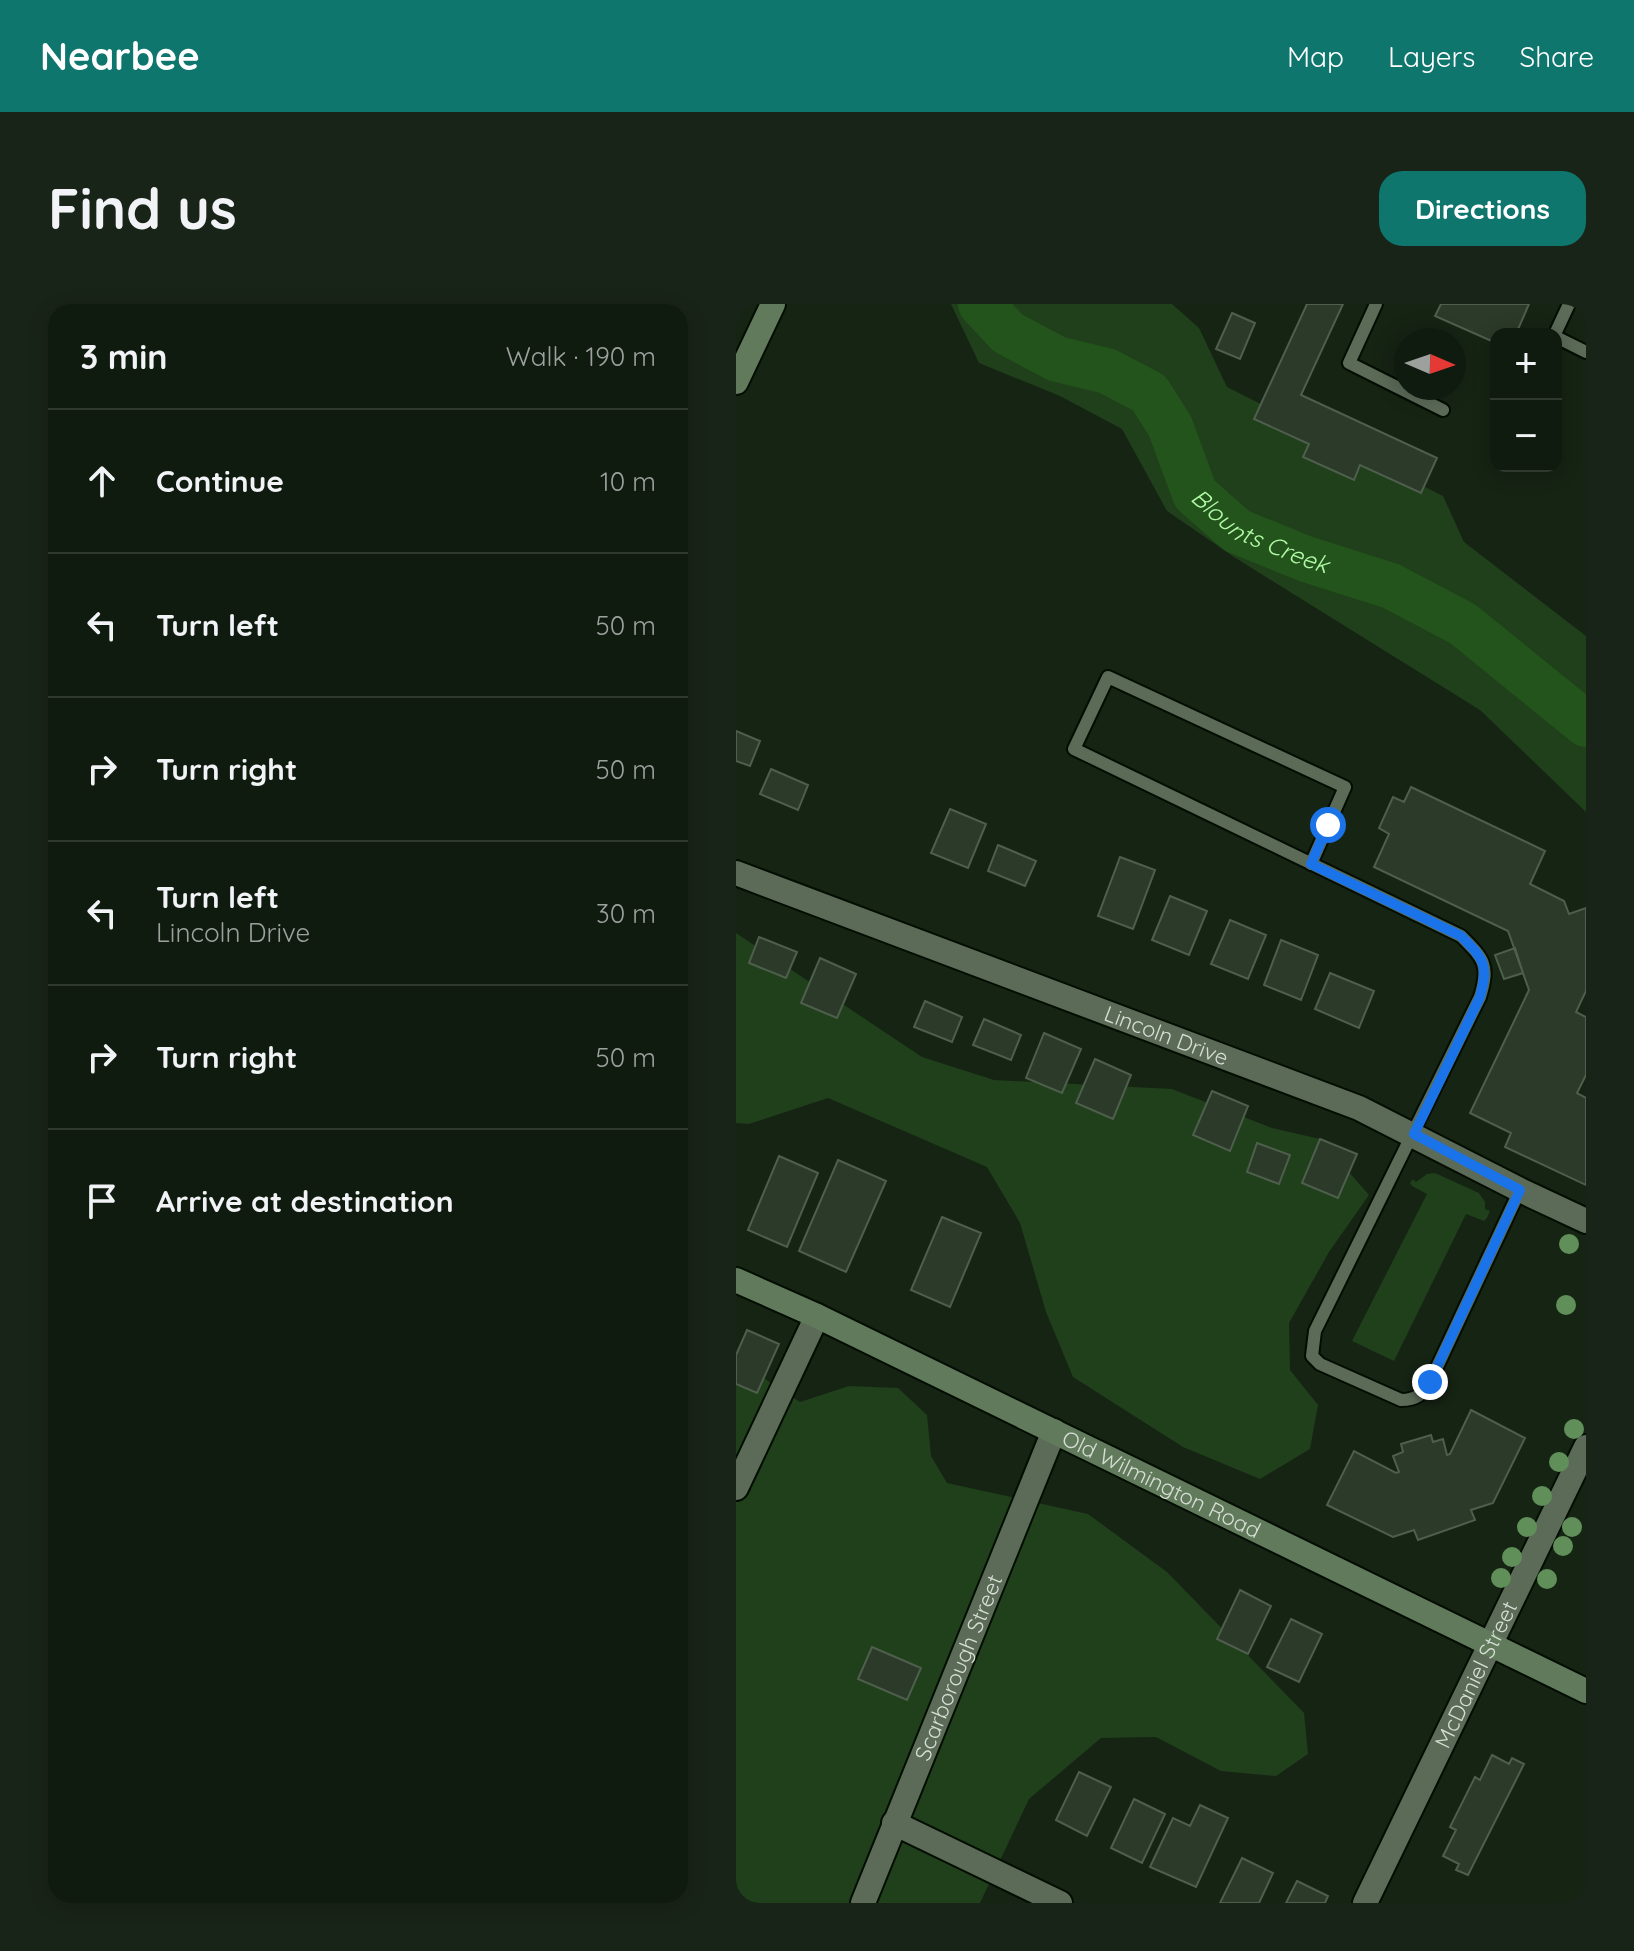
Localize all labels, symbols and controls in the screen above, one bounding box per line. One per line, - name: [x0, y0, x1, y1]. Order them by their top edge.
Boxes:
- text: Nearbee: [40, 32, 200, 80]
- text: Map: [1287, 39, 1344, 74]
- text: Layers: [1388, 39, 1475, 74]
- text: Share: [1519, 39, 1594, 74]
- button: Directions: [1379, 171, 1586, 246]
- text: Find us: [48, 173, 237, 243]
- north arrow: [1394, 328, 1466, 400]
- map controls: [1490, 328, 1562, 472]
- button: +: [1490, 328, 1562, 400]
- text: 3 min: [80, 335, 167, 378]
- text: Walk · 190 m: [506, 340, 656, 373]
- button: −: [1490, 400, 1562, 472]
- icon: ahead: [80, 459, 124, 503]
- text: Continue: [156, 462, 284, 500]
- text: 10 m: [600, 465, 656, 498]
- water label: Blounts Creek: [1185, 482, 1335, 580]
- icon: left: [80, 603, 124, 647]
- text: Turn left: [156, 606, 279, 644]
- text: 50 m: [596, 609, 656, 642]
- icon: right: [80, 747, 124, 791]
- text: Turn right: [156, 750, 297, 788]
- text: 50 m: [596, 753, 656, 786]
- route start: [1310, 807, 1346, 843]
- text: Turn left: [156, 878, 279, 916]
- icon: left: [80, 891, 124, 935]
- text: 30 m: [596, 897, 656, 930]
- text: Lincoln Drive: [156, 916, 310, 949]
- street label: Lincoln Drive: [1100, 999, 1232, 1072]
- icon: right: [80, 1035, 124, 1079]
- text: Turn right: [156, 1038, 297, 1076]
- text: 50 m: [596, 1041, 656, 1074]
- icon: arrive: [80, 1179, 124, 1223]
- text: Arrive at destination: [156, 1182, 454, 1220]
- route end: [1412, 1364, 1448, 1400]
- street label: Old Wilmington Road: [1058, 1424, 1265, 1544]
- street label: Scarborough Street: [908, 1570, 1008, 1765]
- street label: McDaniel Street: [1428, 1596, 1523, 1752]

